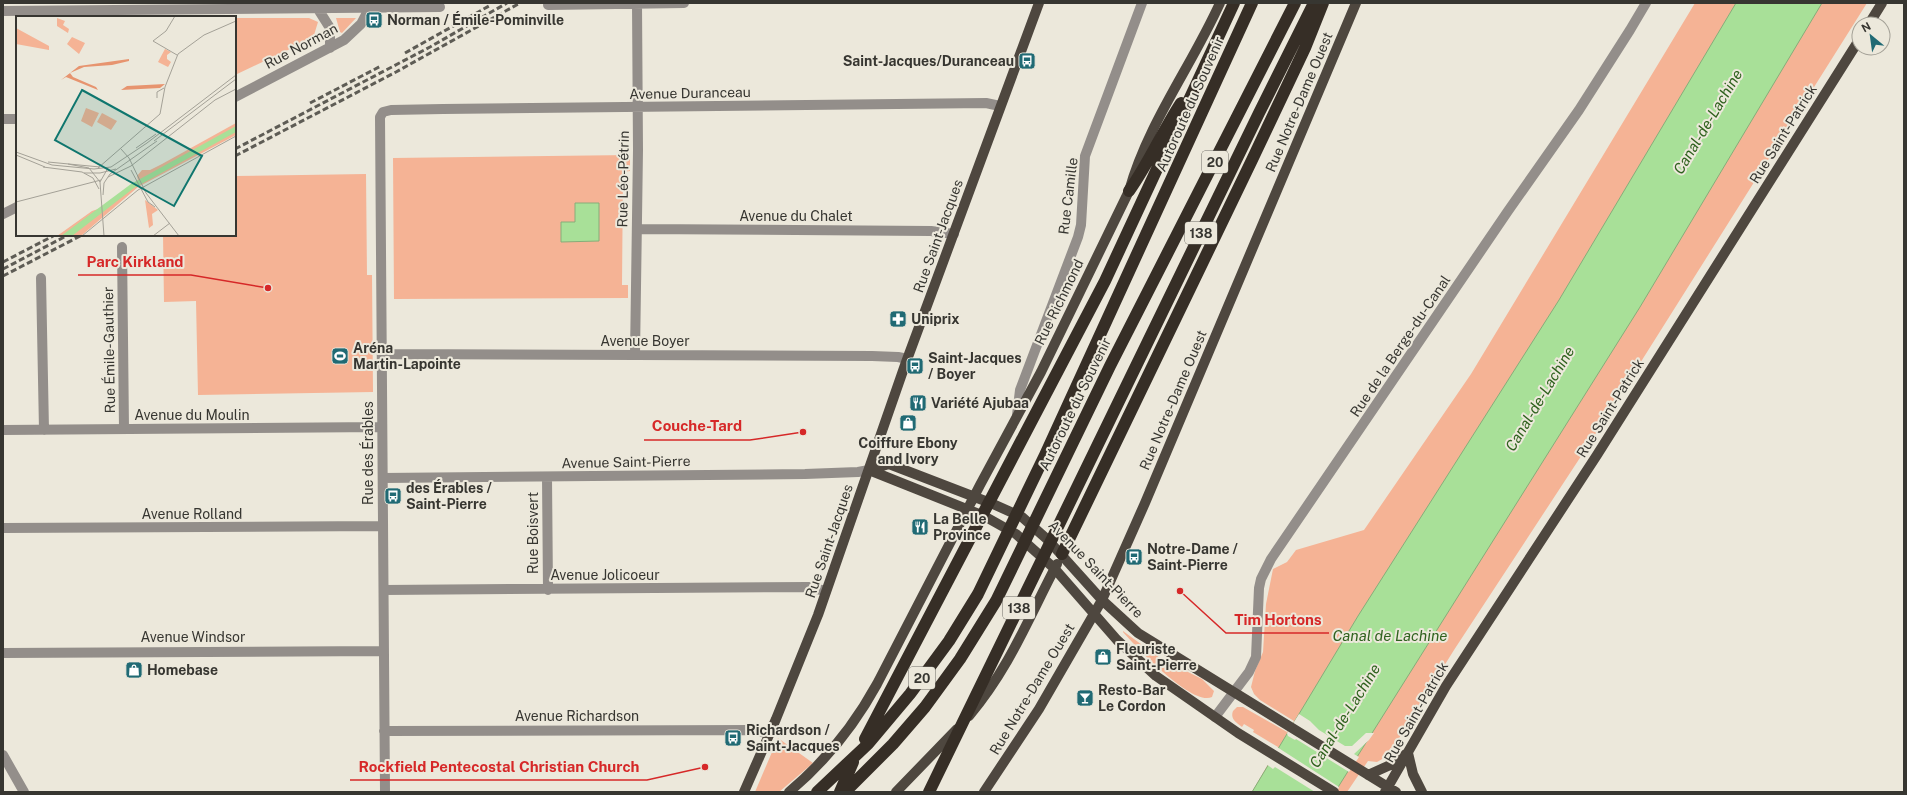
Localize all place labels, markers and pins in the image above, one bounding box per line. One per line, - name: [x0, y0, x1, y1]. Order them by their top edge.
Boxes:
- bus stop icon: Norman / Émile-Pominville: [364, 10, 384, 30]
- place label: Norman / Émile-Pominville: [387, 11, 564, 28]
- bus stop icon: Saint-Jacques/Duranceau: [1017, 51, 1037, 71]
- place label: Saint-Jacques/Duranceau: [843, 53, 1014, 69]
- callout: Parc Kirkland: [78, 248, 191, 275]
- pharmacy icon: Uniprix: [888, 309, 908, 329]
- place label: Uniprix: [911, 311, 959, 327]
- place label: Aréna Martin-Lapointe: [353, 340, 461, 372]
- sports icon: Aréna Martin-Lapointe: [330, 346, 350, 366]
- place label: Saint-Jacques / Boyer: [928, 350, 1022, 382]
- bus stop icon: Saint-Jacques / Boyer: [905, 356, 925, 376]
- restaurant icon: Variété Ajubaa: [908, 393, 928, 413]
- place label: Variété Ajubaa: [931, 395, 1029, 411]
- callout: Couche-Tard: [644, 413, 750, 440]
- shop icon: Coiffure Ebony and Ivory: [898, 413, 918, 433]
- place label: Coiffure Ebony and Ivory: [858, 435, 958, 467]
- place label: des Érables / Saint-Pierre: [406, 479, 493, 512]
- bus stop icon: des Érables / Saint-Pierre: [383, 486, 403, 506]
- place label: La Belle Province: [933, 511, 991, 543]
- restaurant icon: La Belle Province: [910, 517, 930, 537]
- place label: Notre-Dame / Saint-Pierre: [1147, 541, 1239, 573]
- bus stop icon: Notre-Dame / Saint-Pierre: [1124, 547, 1144, 567]
- callout: Tim Hortons: [1226, 606, 1329, 633]
- place label: Fleuriste Saint-Pierre: [1116, 641, 1197, 673]
- shop icon: Fleuriste Saint-Pierre: [1093, 647, 1113, 667]
- shop icon: Homebase: [124, 660, 144, 680]
- place label: Homebase: [147, 662, 218, 678]
- place label: Resto-Bar Le Cordon: [1098, 682, 1166, 714]
- bar icon: Resto-Bar Le Cordon: [1075, 688, 1095, 708]
- place label: Richardson / Saint-Jacques: [746, 722, 840, 754]
- bus stop icon: Richardson / Saint-Jacques: [723, 728, 743, 748]
- callout: Rockfield Pentecostal Christian Church: [350, 753, 647, 780]

